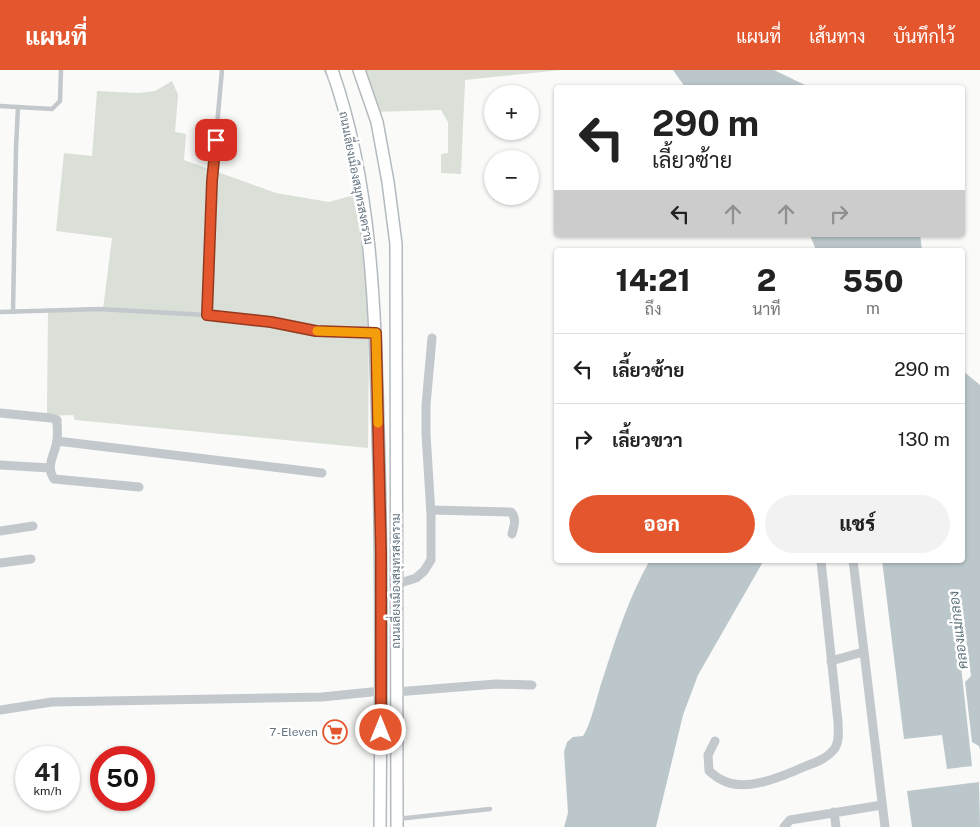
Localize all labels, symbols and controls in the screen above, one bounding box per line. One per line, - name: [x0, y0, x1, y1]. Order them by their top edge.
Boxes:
- text: แผนที่: [25, 22, 87, 50]
- text: แผนที่: [736, 26, 781, 47]
- text: เส้นทาง: [809, 26, 865, 47]
- text: บันทึกไว้: [893, 26, 955, 47]
- map controls: [484, 85, 539, 205]
- button: +: [484, 85, 539, 140]
- text: 290 m: [652, 103, 759, 144]
- icon: left: [569, 105, 634, 170]
- street label: ถนนเลี่ยงเมืองสมุทรสงคราม: [334, 109, 380, 246]
- pin: [195, 119, 237, 161]
- icon: arrive: [202, 126, 230, 154]
- text: เลี้ยวซ้าย: [652, 147, 732, 173]
- button: −: [484, 150, 539, 205]
- icon: left: [666, 200, 694, 228]
- icon: ahead: [719, 200, 747, 228]
- icon: ahead: [772, 200, 800, 228]
- icon: right: [825, 200, 853, 228]
- text: 14:21: [616, 262, 691, 298]
- text: 2: [757, 262, 776, 298]
- text: 550: [842, 263, 903, 299]
- text: m: [866, 299, 880, 318]
- text: ถึง: [645, 300, 661, 319]
- text: นาที: [752, 300, 781, 319]
- icon: left: [569, 355, 597, 383]
- text: 290 m: [894, 358, 950, 380]
- text: เลี้ยวซ้าย: [612, 359, 684, 381]
- icon: right: [569, 425, 597, 453]
- text: 130 m: [898, 428, 950, 450]
- text: เลี้ยวขวา: [612, 429, 683, 451]
- button: ออก: [569, 495, 755, 553]
- button: แชร์: [765, 495, 950, 553]
- street label: ถนนเลี่ยงเมืองสมุทรสงคราม: [385, 513, 405, 649]
- water label: คลองแม่กลอง: [945, 590, 971, 670]
- position arrow: [354, 703, 406, 755]
- supermarket icon: 7-Eleven: [322, 719, 348, 745]
- place label: 7-Eleven: [269, 725, 318, 739]
- speed limit sign: 50: [90, 746, 155, 811]
- text: 41: [34, 757, 61, 787]
- text: km/h: [33, 784, 62, 798]

